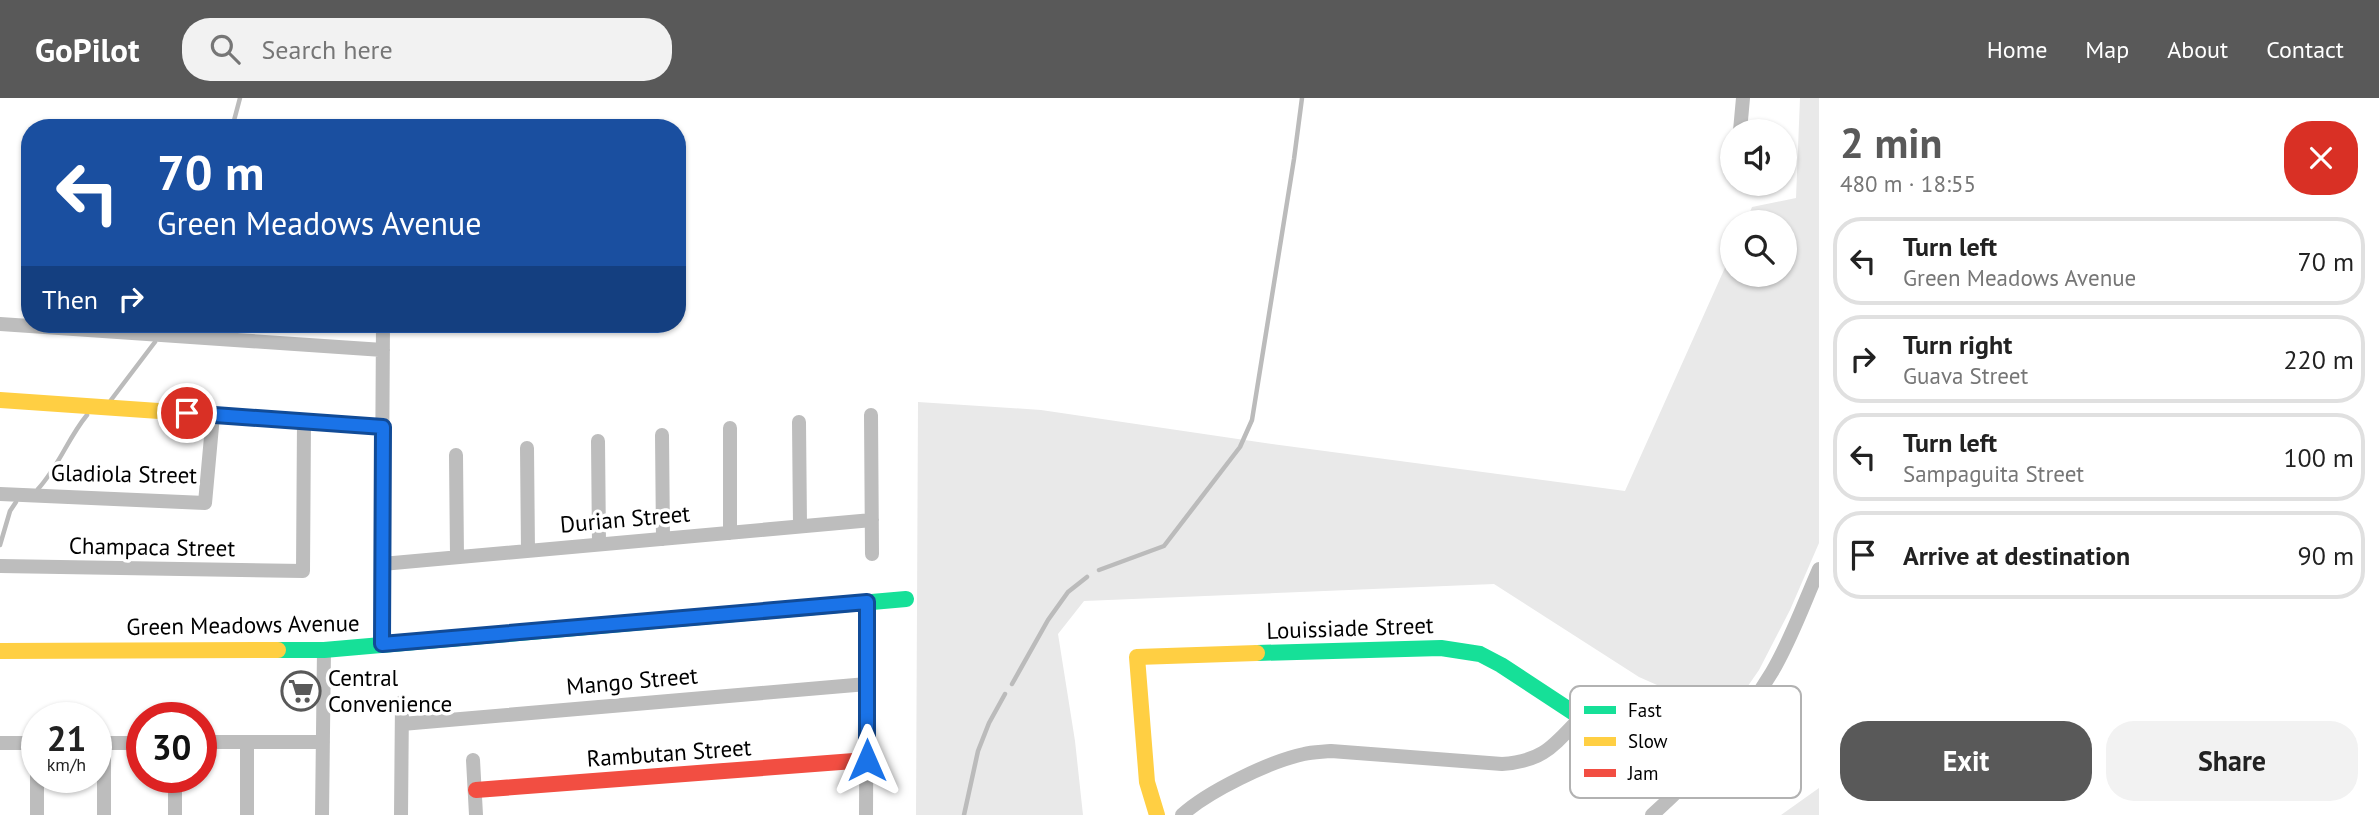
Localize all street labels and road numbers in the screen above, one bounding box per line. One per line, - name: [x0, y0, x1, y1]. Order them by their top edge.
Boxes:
- street label: Gladiola Street: [51, 458, 197, 489]
- street label: Durian Street: [559, 498, 691, 539]
- street label: Champaca Street: [69, 531, 236, 562]
- street label: Green Meadows Avenue: [126, 608, 360, 641]
- street label: Louissiade Street: [1266, 610, 1434, 645]
- street label: Mango Street: [565, 660, 699, 701]
- street label: Rambutan Street: [586, 732, 752, 773]

